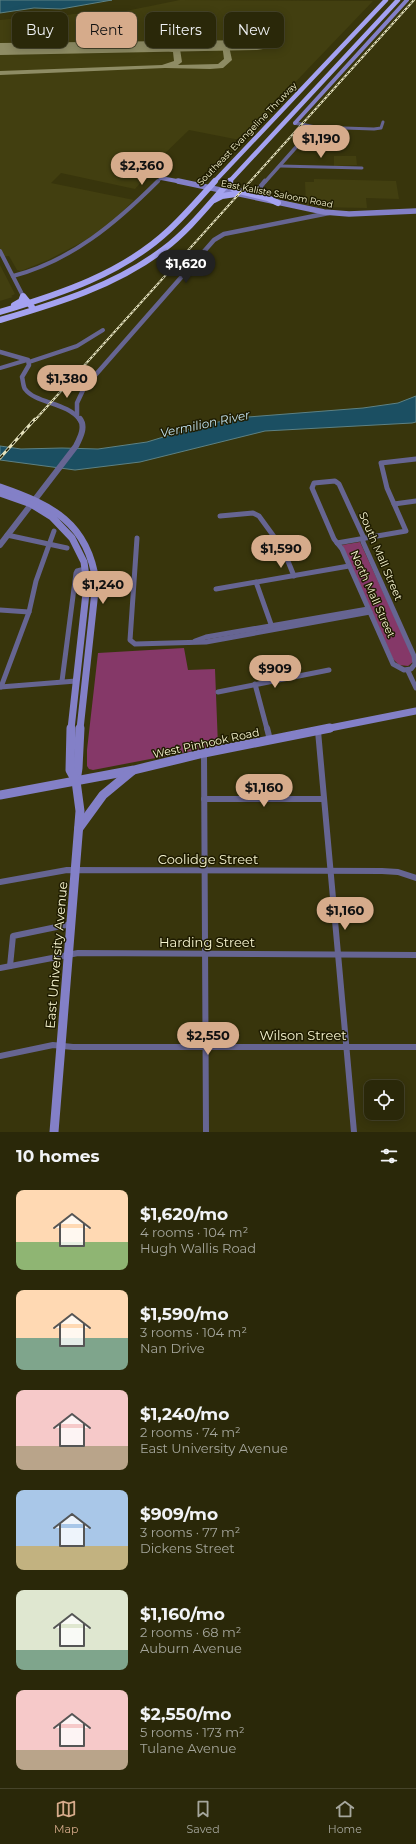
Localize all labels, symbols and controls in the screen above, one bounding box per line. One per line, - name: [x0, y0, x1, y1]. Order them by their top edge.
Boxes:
- chip: Buy: [12, 12, 68, 48]
- chip: Rent: [76, 12, 137, 48]
- chip: Filters: [145, 12, 216, 48]
- chip: New: [224, 12, 284, 48]
- street label: Southeast Evangeline Thruway: [194, 80, 299, 187]
- pin: $1,190: [288, 125, 354, 159]
- text: $1,190: [302, 130, 340, 146]
- pin: $2,360: [109, 152, 175, 186]
- text: $2,360: [120, 157, 164, 173]
- street label: East Kaliste Saloom Road: [220, 177, 334, 210]
- pin: $1,620: [153, 250, 219, 284]
- text: $1,620: [165, 255, 207, 271]
- pin: $1,380: [34, 365, 100, 399]
- text: $1,380: [46, 370, 88, 386]
- water label: Vermilion River: [159, 407, 251, 440]
- street label: South Mall Street: [356, 510, 406, 603]
- pin: $1,590: [248, 535, 314, 569]
- text: $1,590: [260, 540, 302, 556]
- street label: North Mall Street: [347, 548, 399, 640]
- pin: $1,240: [70, 571, 136, 605]
- text: $1,240: [82, 576, 124, 592]
- pin: $909: [251, 655, 299, 689]
- text: $909: [258, 660, 292, 676]
- street label: West Pinhook Road: [151, 725, 261, 761]
- pin: $1,160: [231, 774, 297, 808]
- text: $1,160: [245, 779, 283, 795]
- street label: Coolidge Street: [158, 851, 258, 867]
- street label: East University Avenue: [42, 881, 70, 1029]
- pin: $1,160: [312, 897, 378, 931]
- text: $1,160: [326, 902, 364, 918]
- street label: Harding Street: [159, 934, 255, 950]
- pin: $2,550: [175, 1022, 241, 1056]
- text: $2,550: [186, 1027, 230, 1043]
- street label: Wilson Street: [259, 1027, 347, 1043]
- map controls: [364, 1080, 404, 1120]
- button: locate: [364, 1080, 404, 1120]
- icon: filters: [378, 1145, 400, 1167]
- text: 10 homes: [16, 1146, 100, 1166]
- text: $1,620/mo: [140, 1204, 228, 1224]
- icon: home: [48, 1206, 96, 1254]
- text: 4 rooms · 104 m²: [140, 1224, 248, 1240]
- text: Hugh Wallis Road: [140, 1240, 256, 1256]
- text: $1,590/mo: [140, 1304, 229, 1324]
- icon: home: [48, 1306, 96, 1354]
- text: 3 rooms · 104 m²: [140, 1324, 247, 1340]
- text: Nan Drive: [140, 1340, 204, 1356]
- text: $1,240/mo: [140, 1404, 229, 1424]
- icon: home: [48, 1406, 96, 1454]
- text: 2 rooms · 74 m²: [140, 1424, 241, 1440]
- text: East University Avenue: [140, 1440, 288, 1456]
- text: $909/mo: [140, 1504, 218, 1524]
- icon: home: [48, 1506, 96, 1554]
- text: 3 rooms · 77 m²: [140, 1524, 240, 1540]
- text: Dickens Street: [140, 1540, 235, 1556]
- text: $1,160/mo: [140, 1604, 225, 1624]
- icon: home: [48, 1606, 96, 1654]
- text: 2 rooms · 68 m²: [140, 1624, 241, 1640]
- text: Auburn Avenue: [140, 1640, 242, 1656]
- text: $2,550/mo: [140, 1704, 231, 1724]
- icon: home: [48, 1706, 96, 1754]
- text: 5 rooms · 173 m²: [140, 1724, 245, 1740]
- text: Tulane Avenue: [140, 1740, 236, 1756]
- tab: Map: [54, 1798, 79, 1836]
- tab: Saved: [187, 1798, 220, 1836]
- tab: Home: [328, 1798, 362, 1836]

